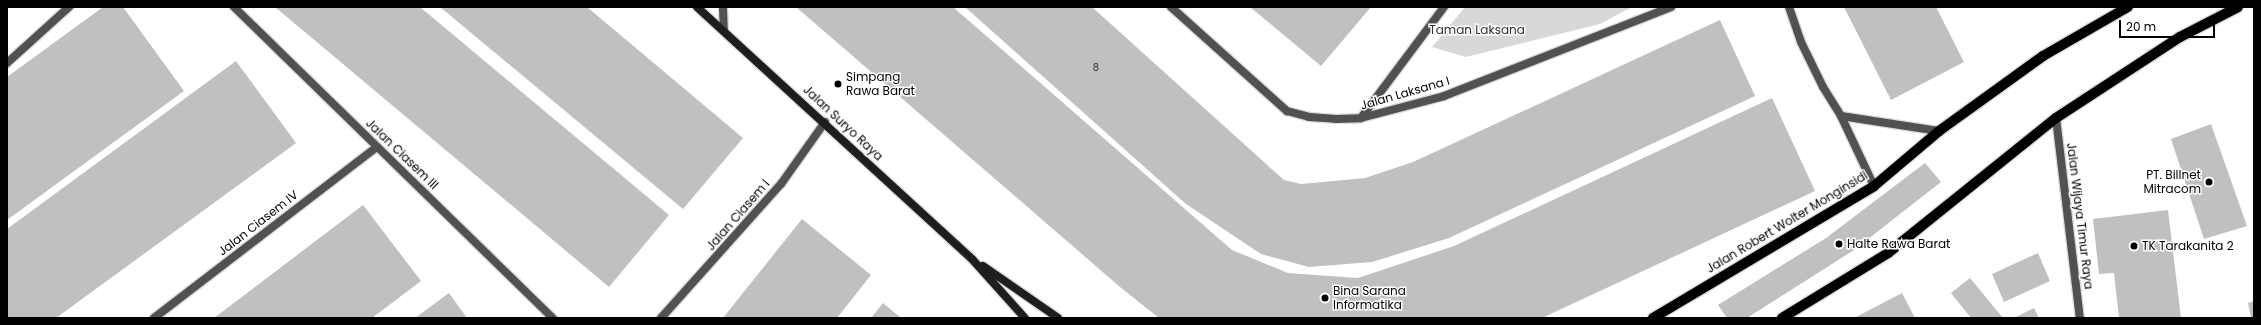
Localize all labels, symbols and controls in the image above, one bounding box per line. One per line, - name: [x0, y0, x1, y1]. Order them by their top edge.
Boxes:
- scale bar: [2121, 12, 2217, 38]
- text: 20 m: [2126, 18, 2156, 35]
- park label: Taman Laksana: [1429, 23, 1525, 37]
- house number: 8: [1093, 62, 1099, 74]
- place label: Simpang Rawa Barat: [846, 70, 915, 98]
- street label: Jalan Laksana I: [1359, 73, 1451, 113]
- marker: Simpang Rawa Barat: [833, 79, 843, 89]
- street label: Jalan Suryo Raya: [800, 82, 886, 164]
- street label: Jalan Ciasem III: [363, 116, 441, 192]
- street label: Jalan Wijaya Timur Raya: [2064, 142, 2096, 290]
- street label: Jalan Robert Wolter Monginsidi: [1704, 168, 1870, 276]
- place label: PT. Billnet Mitracom: [2143, 168, 2201, 196]
- street label: Jalan Ciasem I: [703, 177, 773, 253]
- marker: PT. Billnet Mitracom: [2204, 177, 2214, 187]
- street label: Jalan Ciasem IV: [215, 187, 301, 259]
- place label: Halte Rawa Barat: [1847, 237, 1950, 251]
- marker: Halte Rawa Barat: [1834, 239, 1844, 249]
- place label: TK Tarakanita 2: [2142, 239, 2234, 253]
- marker: TK Tarakanita 2: [2129, 241, 2139, 251]
- place label: Bina Sarana Informatika: [1333, 284, 1406, 312]
- marker: Bina Sarana Informatika: [1320, 293, 1330, 303]

